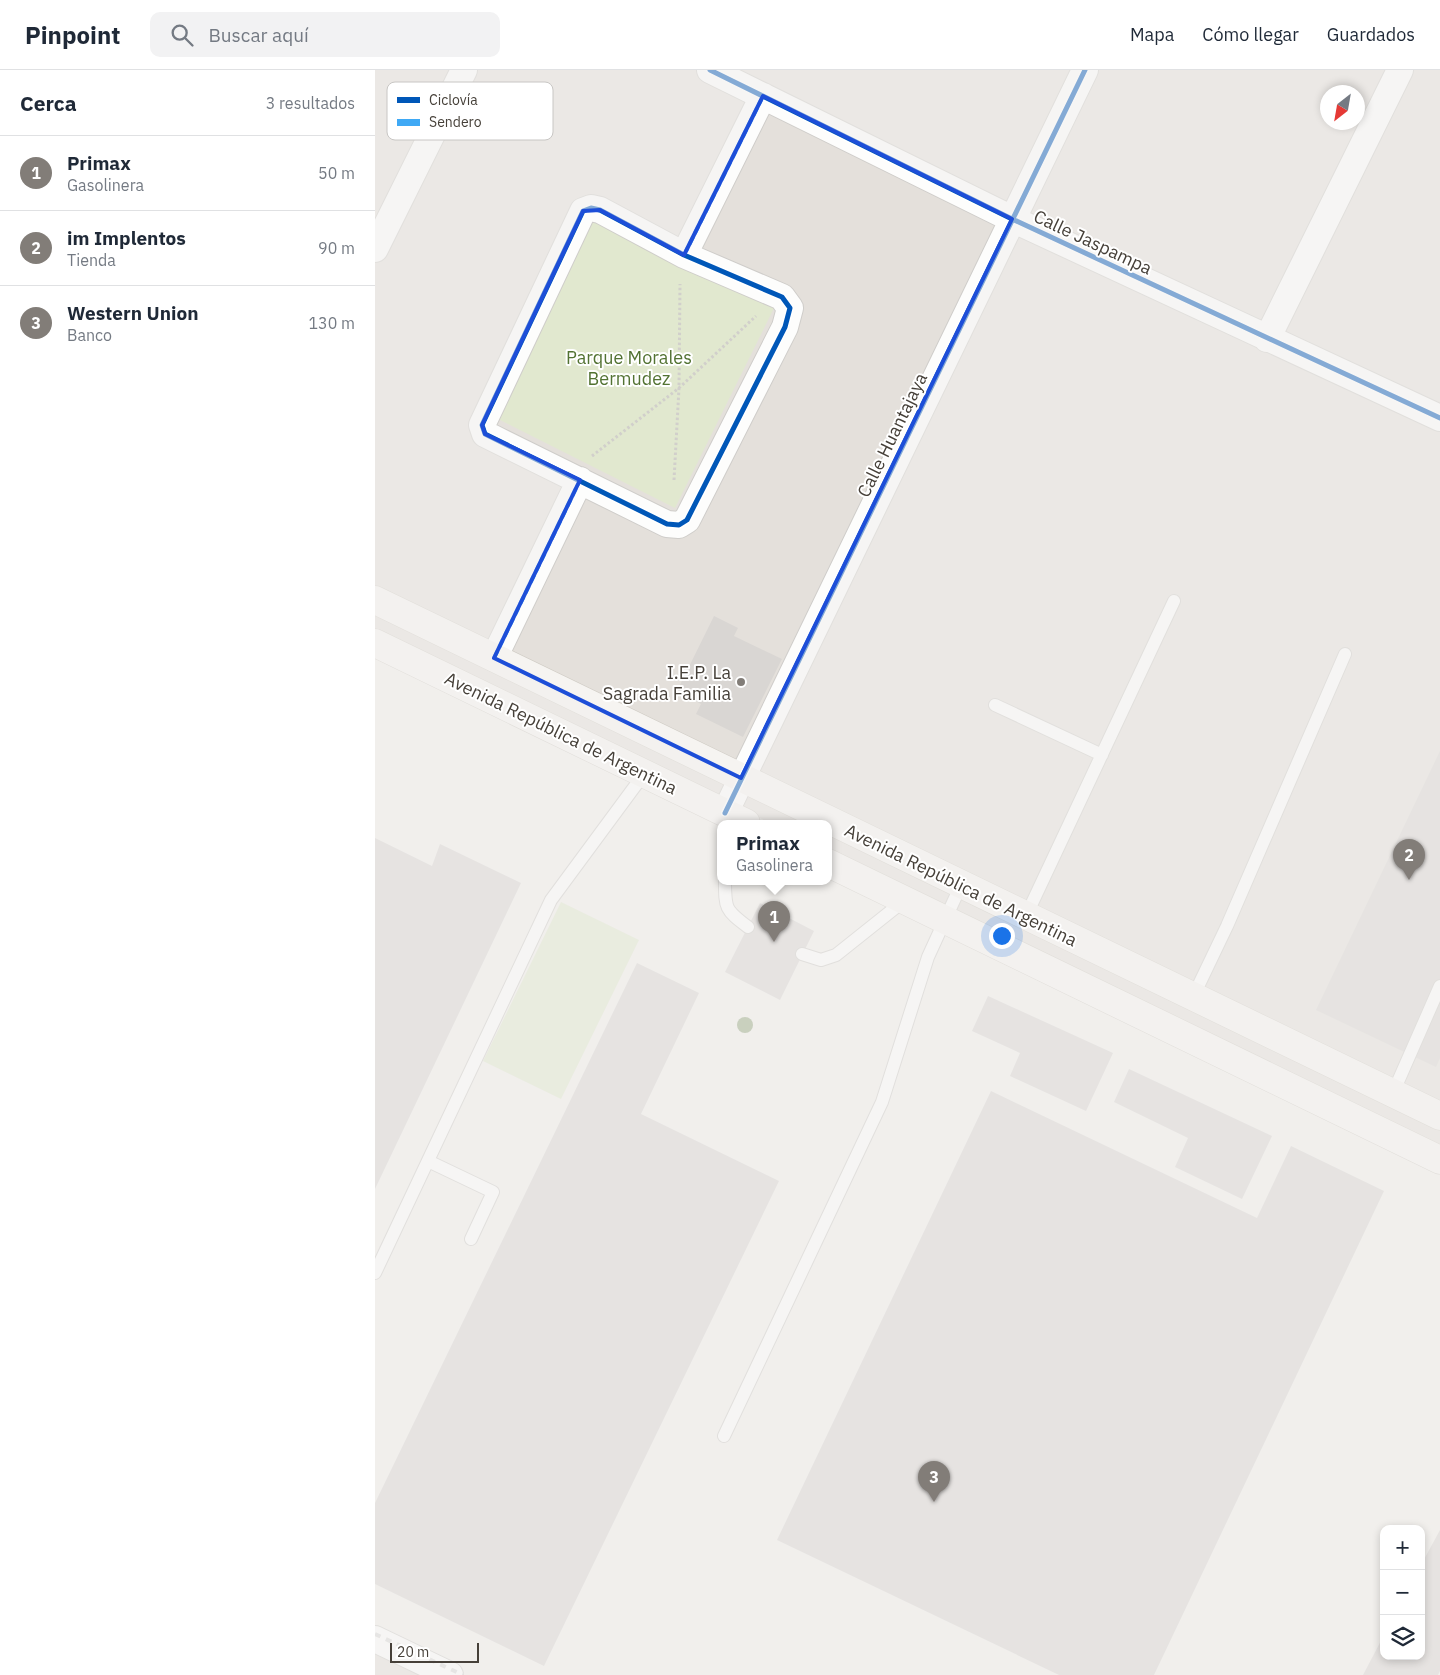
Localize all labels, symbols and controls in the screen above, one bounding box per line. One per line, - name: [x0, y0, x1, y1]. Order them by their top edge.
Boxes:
- search box: [150, 12, 500, 57]
- text: Pinpoint: [25, 19, 120, 51]
- icon: search: [168, 21, 196, 49]
- text: Buscar aquí: [208, 23, 309, 47]
- text: Mapa: [1130, 23, 1174, 46]
- text: Cómo llegar: [1202, 23, 1299, 46]
- text: Guardados: [1327, 23, 1415, 46]
- legend: [387, 82, 553, 140]
- north arrow: [1320, 85, 1365, 130]
- text: Cerca: [20, 89, 77, 117]
- text: Ciclovía: [429, 91, 478, 109]
- text: 3 resultados: [266, 93, 355, 113]
- text: Sendero: [429, 113, 482, 131]
- text: Primax: [67, 151, 131, 175]
- text: 1: [31, 163, 41, 183]
- text: 50 m: [318, 163, 355, 183]
- text: Gasolinera: [67, 175, 144, 195]
- street label: Calle Jaspampa: [1030, 205, 1156, 280]
- text: im Implentos: [67, 226, 186, 250]
- text: 2: [31, 238, 41, 258]
- text: 90 m: [318, 238, 355, 258]
- text: Tienda: [67, 250, 116, 270]
- text: Western Union: [67, 301, 198, 325]
- text: 3: [31, 313, 41, 333]
- text: 130 m: [308, 313, 355, 333]
- text: Banco: [67, 325, 112, 345]
- park label: Parque Morales Bermudez: [566, 346, 692, 390]
- street label: Calle Huantajaya: [852, 369, 932, 501]
- place label: I.E.P. La Sagrada Familia: [603, 661, 731, 705]
- street label: Avenida República de Argentina: [441, 667, 681, 800]
- marker: I.E.P. La Sagrada Familia: [735, 676, 747, 688]
- street label: Avenida República de Argentina: [841, 819, 1081, 952]
- popup: [717, 820, 832, 885]
- text: Primax: [736, 831, 800, 855]
- pin: 2: [1393, 839, 1425, 880]
- text: Gasolinera: [736, 855, 813, 875]
- pin: 1: [758, 901, 790, 942]
- your location: [989, 923, 1015, 949]
- pin: 3: [918, 1461, 950, 1502]
- map controls: [1380, 1525, 1425, 1660]
- button: +: [1380, 1525, 1425, 1570]
- button: −: [1380, 1570, 1425, 1615]
- button: layers: [1380, 1615, 1425, 1660]
- scale bar: [390, 1640, 479, 1663]
- text: 20 m: [397, 1643, 429, 1661]

